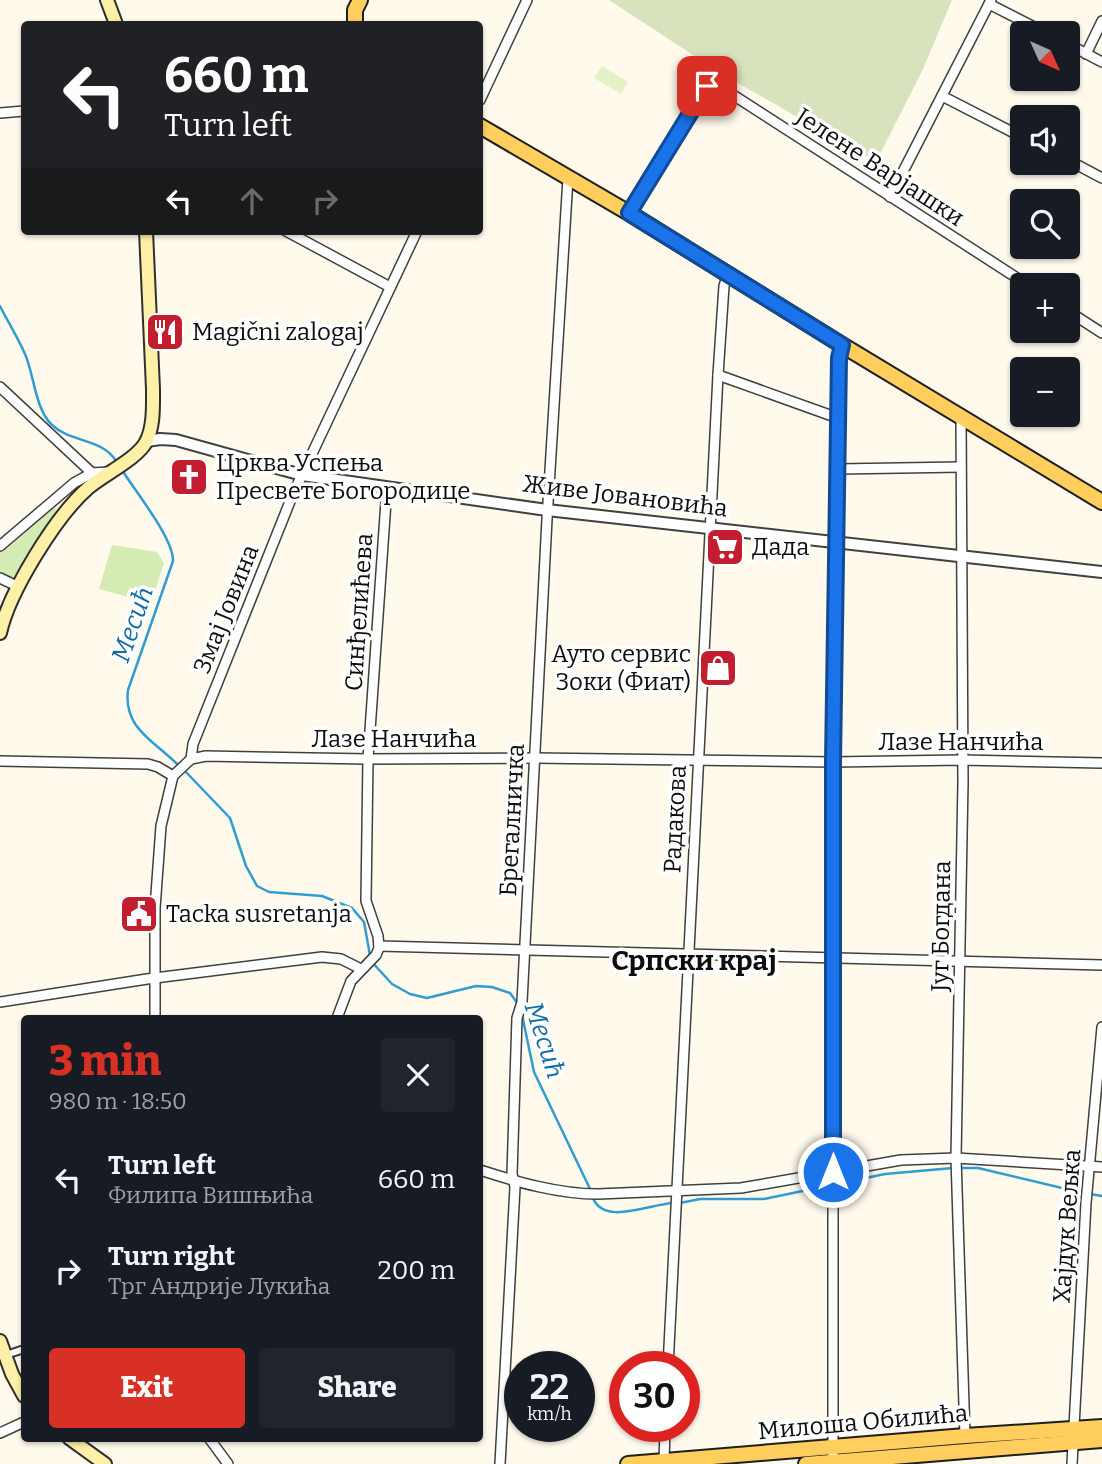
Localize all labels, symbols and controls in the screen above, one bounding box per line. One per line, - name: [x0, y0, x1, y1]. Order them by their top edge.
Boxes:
- north arrow: [1010, 21, 1080, 91]
- map controls: [1010, 21, 1080, 427]
- text: 660 m: [164, 46, 309, 105]
- icon: left: [49, 49, 140, 140]
- pin: [677, 56, 737, 116]
- icon: arrive: [688, 67, 726, 105]
- street label: Јелене Варјашки: [790, 102, 969, 232]
- button: sound: [1010, 105, 1080, 175]
- text: Turn left: [164, 106, 292, 144]
- icon: left: [160, 182, 198, 220]
- icon: ahead: [233, 182, 271, 220]
- icon: right: [306, 182, 344, 220]
- button: search: [1010, 189, 1080, 259]
- button: +: [1010, 273, 1080, 343]
- restaurant icon: Magični zalogaj: [144, 311, 186, 353]
- place label: Magični zalogaj: [192, 318, 364, 346]
- button: −: [1010, 357, 1080, 427]
- place label: Црква Успења Пресвете Богородице: [216, 449, 470, 505]
- church icon: Црква Успења Пресвете Богородице: [168, 456, 210, 498]
- street label: Живе Јовановића: [521, 470, 729, 522]
- supermarket icon: Дада: [704, 526, 746, 568]
- street label: Синђелићева: [340, 532, 378, 692]
- place label: Дада: [752, 533, 809, 561]
- street label: Змај Јовина: [187, 541, 265, 677]
- water label: Месић: [105, 582, 160, 666]
- place label: Ауто сервис Зоки (Фиат): [551, 640, 691, 696]
- shop icon: Ауто сервис Зоки (Фиат): [697, 647, 739, 689]
- street label: Лазе Нанчића: [312, 725, 476, 753]
- street label: Лазе Нанчића: [879, 728, 1043, 756]
- street label: Брегалничка: [494, 743, 530, 897]
- street label: Радакова: [658, 764, 692, 874]
- street label: Југ Богдана: [926, 860, 956, 993]
- public building icon: Tacka susretanja: [118, 893, 160, 935]
- place label: Tacka susretanja: [166, 900, 352, 928]
- district label: Српски крај: [611, 944, 777, 977]
- water label: Месић: [518, 998, 571, 1082]
- text: 3 min: [49, 1036, 162, 1086]
- button: close: [381, 1038, 455, 1112]
- text: 980 m · 18:50: [49, 1087, 187, 1115]
- position arrow: [796, 1135, 870, 1209]
- street label: Хајдук Вељка: [1048, 1148, 1086, 1304]
- text: Turn left: [108, 1150, 216, 1181]
- icon: left: [49, 1161, 87, 1199]
- text: 660 m: [378, 1164, 455, 1195]
- text: Филипа Вишњића: [108, 1181, 313, 1209]
- text: Turn right: [108, 1241, 235, 1272]
- icon: right: [49, 1252, 87, 1290]
- text: 200 m: [378, 1255, 455, 1286]
- text: Трг Андрије Лукића: [108, 1272, 330, 1300]
- button: Exit: [49, 1348, 245, 1428]
- button: Share: [259, 1348, 455, 1428]
- speed limit sign: 30: [609, 1351, 700, 1442]
- text: 22: [530, 1366, 569, 1408]
- street label: Милоша Обилића: [757, 1399, 969, 1445]
- text: km/h: [527, 1403, 572, 1425]

